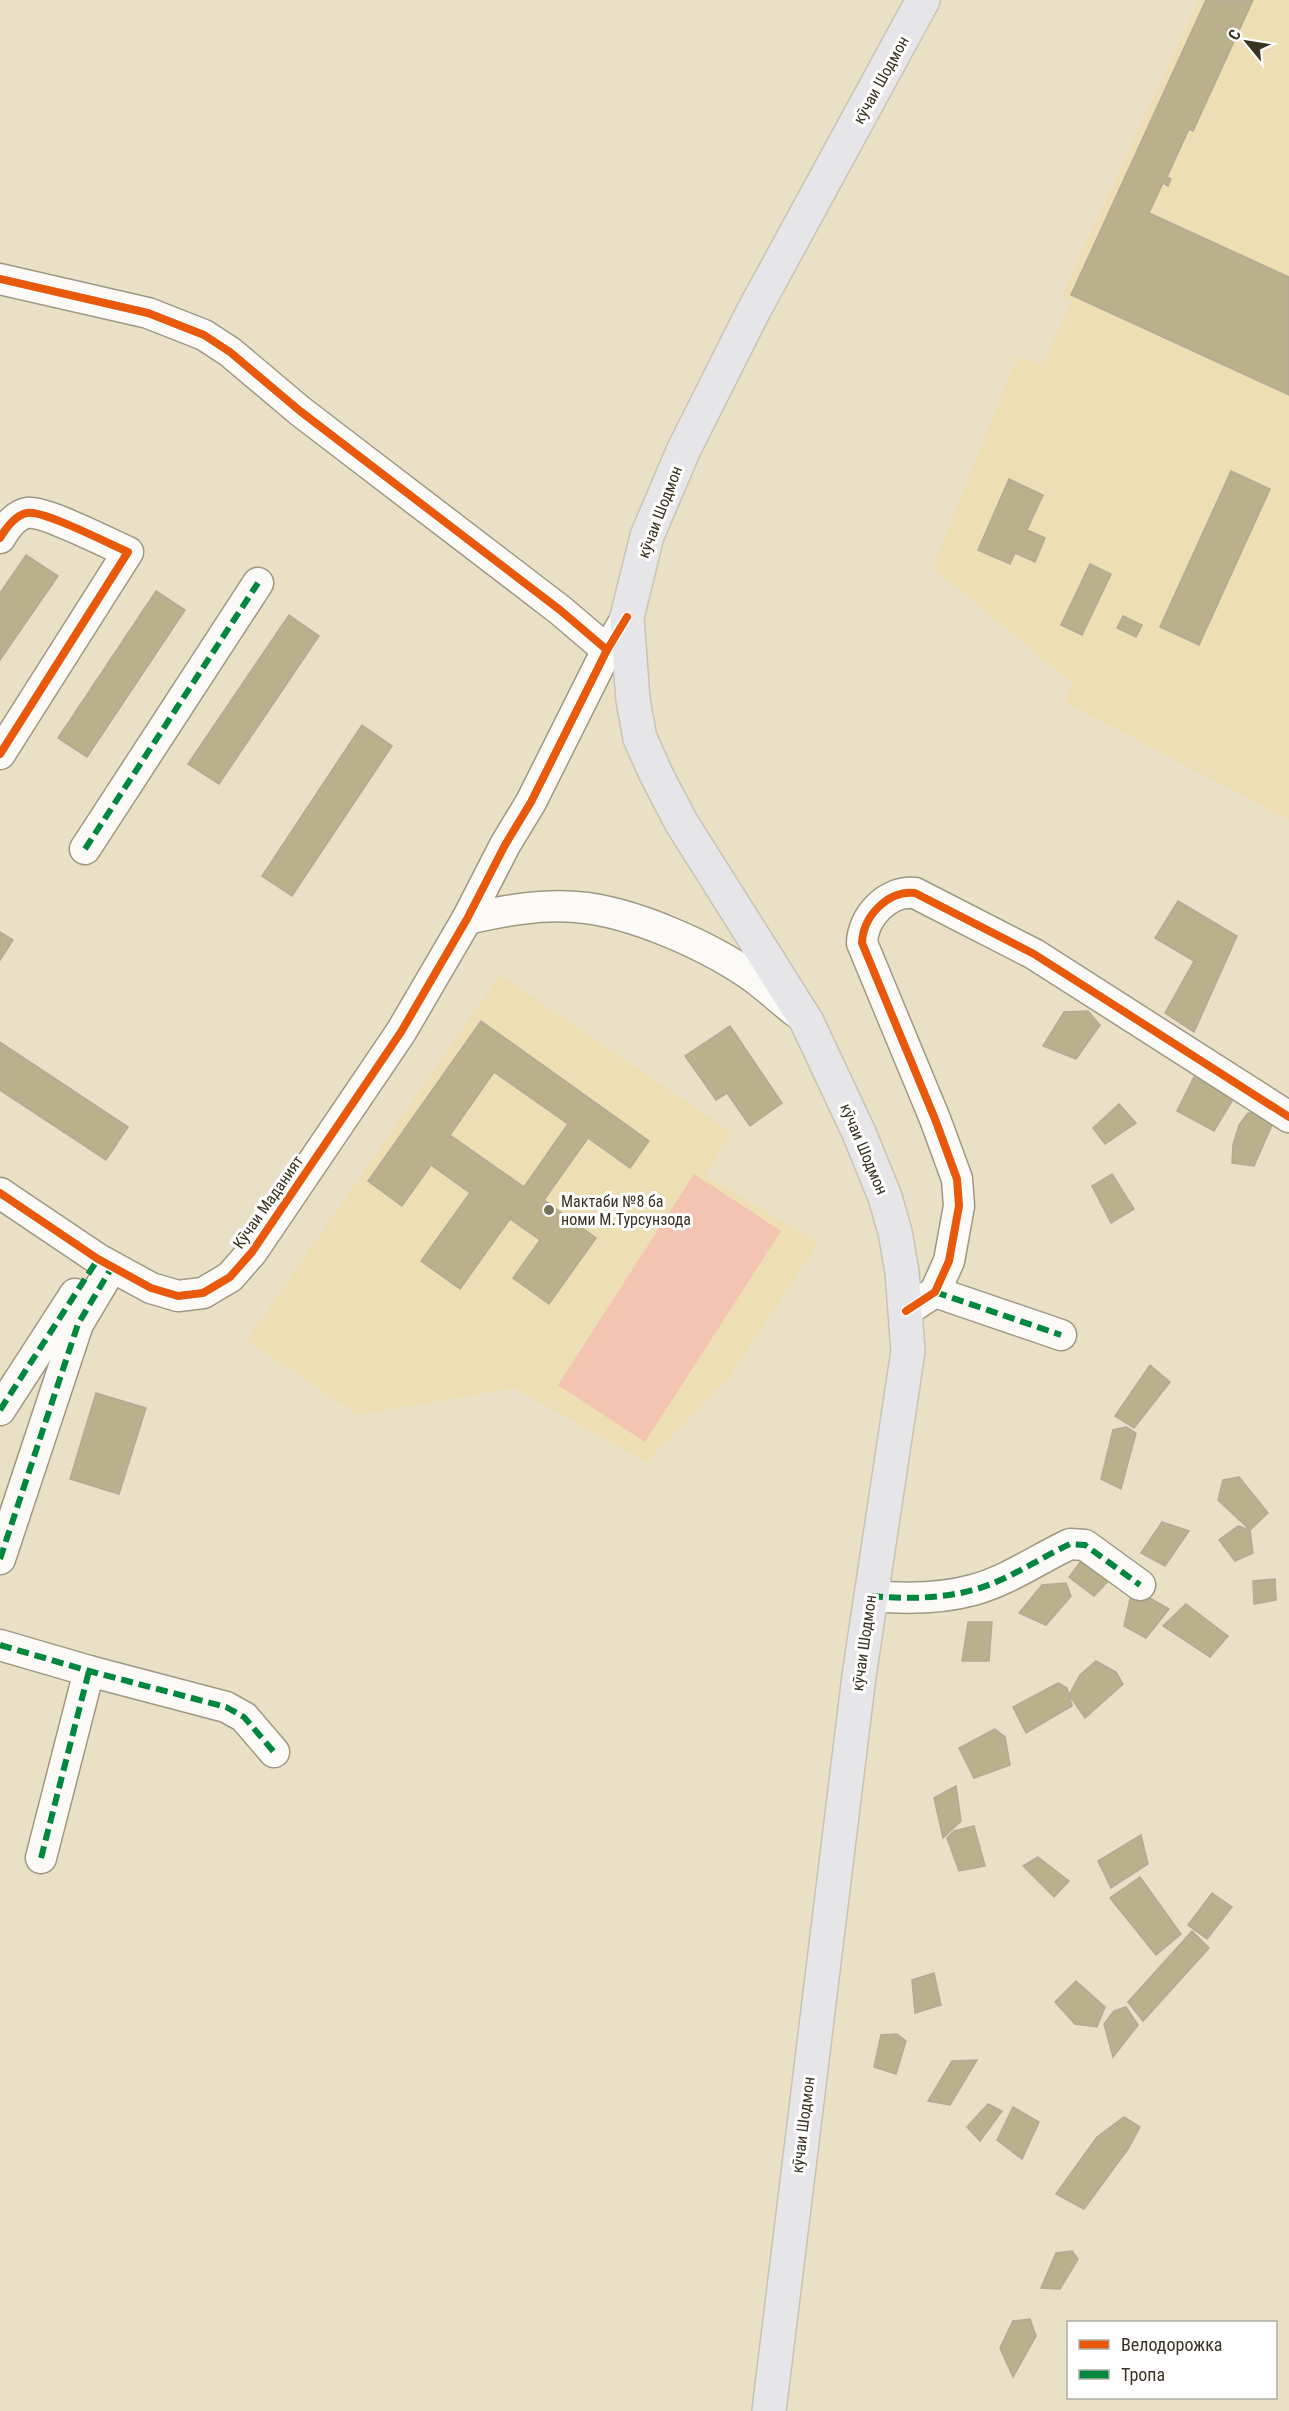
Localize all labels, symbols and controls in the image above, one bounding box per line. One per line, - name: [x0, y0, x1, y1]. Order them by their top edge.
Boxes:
- north arrow: [1217, 12, 1277, 72]
- text: С: [1224, 26, 1245, 43]
- street label: кӯчаи Шодмон: [849, 33, 913, 127]
- street label: кӯчаи Шодмон: [634, 463, 686, 561]
- street label: кӯчаи Шодмон: [836, 1101, 892, 1197]
- street label: Кӯчаи Маданият: [229, 1152, 307, 1252]
- place label: Мактаби №8 ба номи М.Турсунзода: [561, 1192, 691, 1229]
- marker: Мактаби №8 ба номи М.Турсунзода: [542, 1203, 556, 1217]
- street label: кӯчаи Шодмон: [848, 1594, 880, 1692]
- street label: кӯчаи Шодмон: [788, 2076, 818, 2174]
- legend: [1067, 2321, 1277, 2399]
- text: Велодорожка: [1121, 2334, 1222, 2355]
- text: Тропа: [1121, 2364, 1165, 2385]

